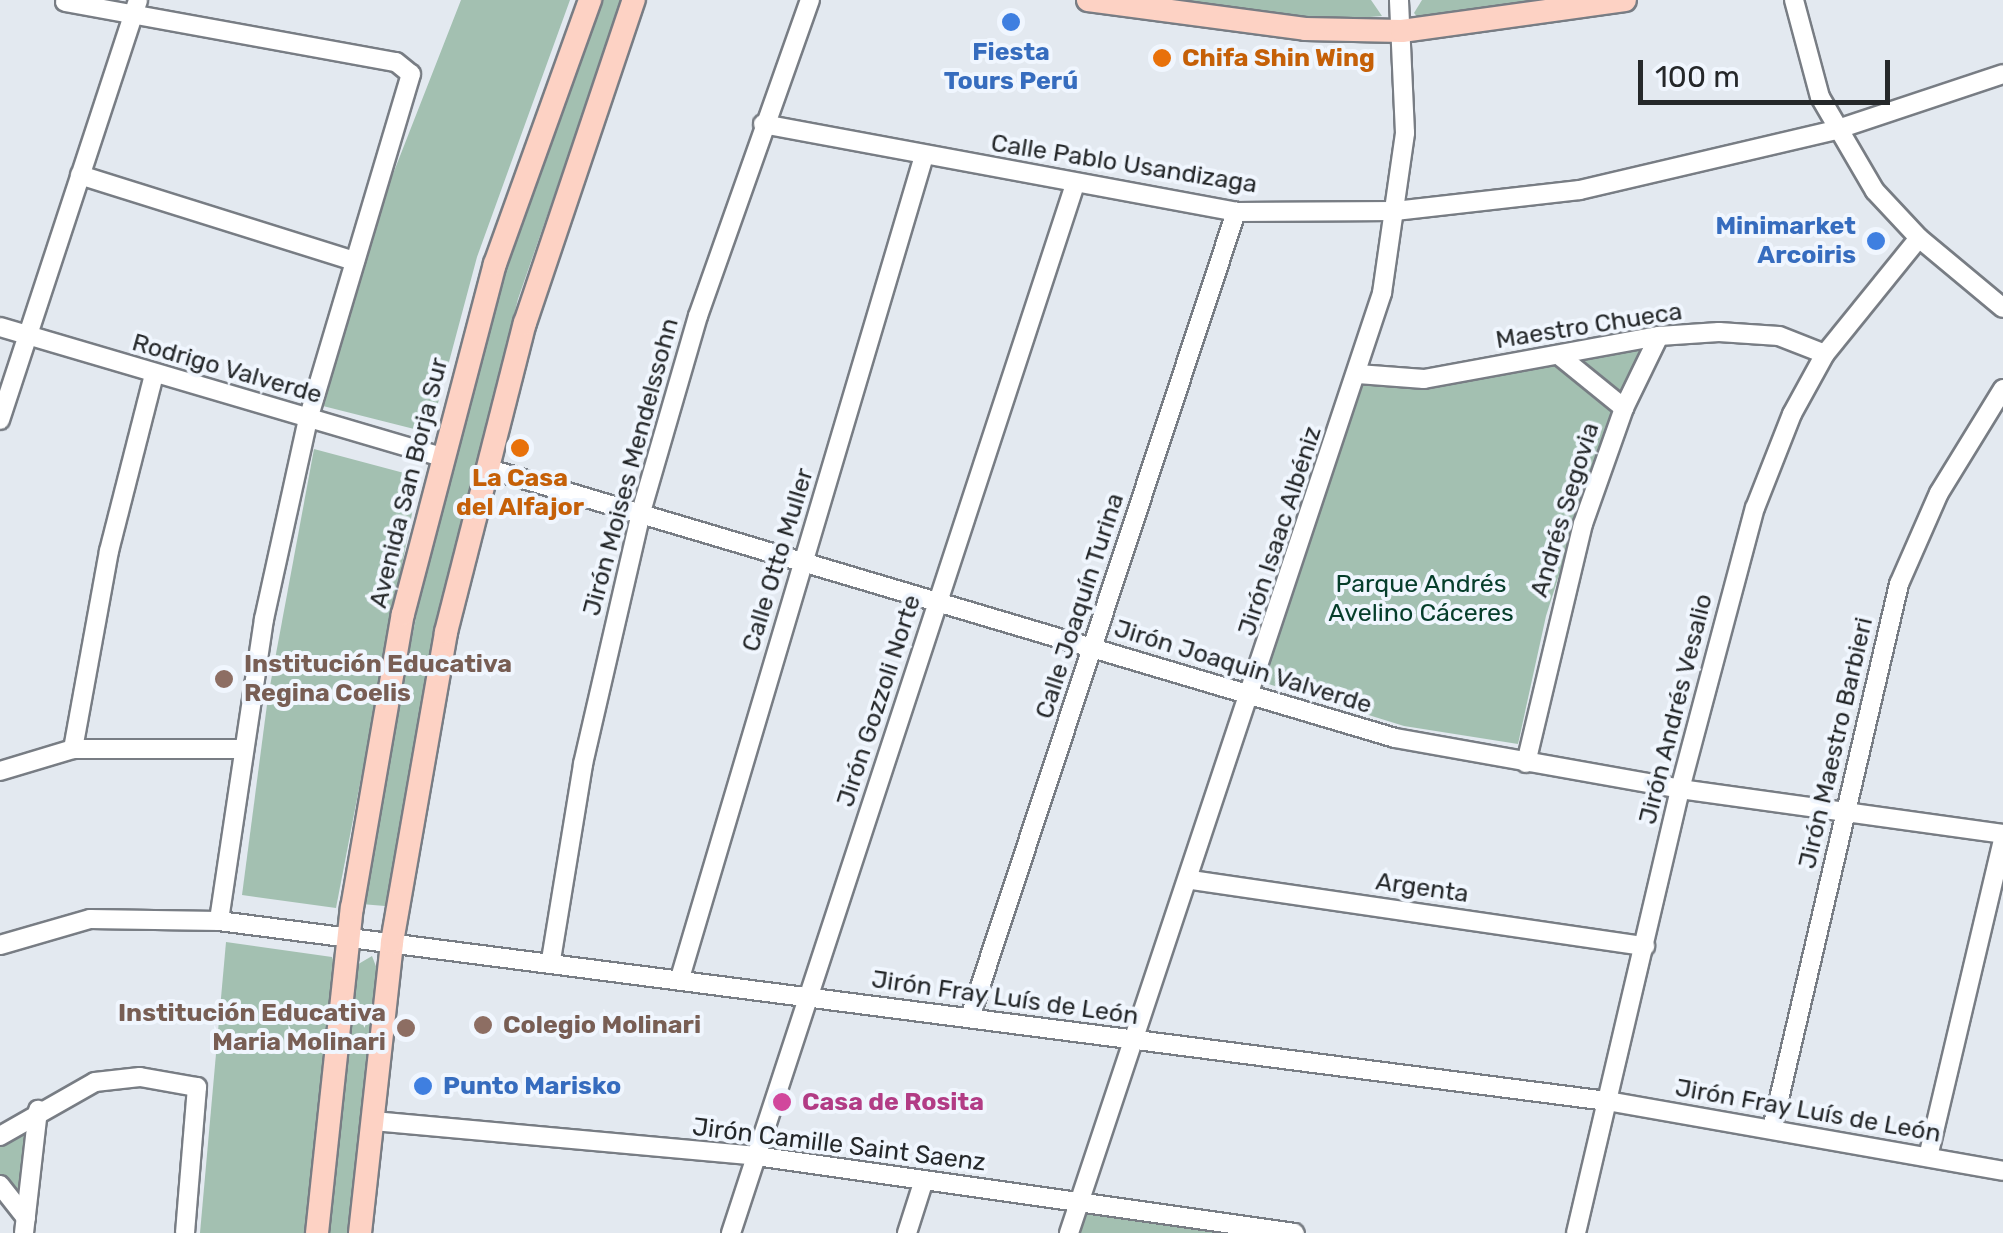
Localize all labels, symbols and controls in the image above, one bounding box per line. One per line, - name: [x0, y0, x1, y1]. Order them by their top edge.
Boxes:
- marker: Fiesta Tours Perú: [1000, 11, 1022, 33]
- place label: Fiesta Tours Perú: [944, 38, 1078, 97]
- scale bar: [1643, 40, 1896, 102]
- place label: Chifa Shin Wing: [1182, 43, 1375, 73]
- marker: Chifa Shin Wing: [1151, 47, 1173, 69]
- text: 100 m: [1655, 59, 1740, 95]
- street label: Calle Pablo Usandizaga: [989, 128, 1259, 200]
- place label: Minimarket Arcoiris: [1715, 212, 1856, 271]
- marker: Minimarket Arcoiris: [1865, 230, 1887, 252]
- street label: Maestro Chueca: [1494, 296, 1684, 356]
- street label: Jirón Moises Mendelssohn: [577, 315, 685, 619]
- street label: Rodrigo Valverde: [128, 327, 326, 411]
- street label: Avenida San Borja Sur: [363, 355, 455, 611]
- street label: Andrés Segovia: [1524, 419, 1606, 601]
- street label: Jirón Isaac Albéniz: [1232, 422, 1328, 640]
- marker: La Casa del Alfajor: [509, 437, 531, 459]
- place label: La Casa del Alfajor: [456, 464, 584, 523]
- street label: Calle Otto Muller: [736, 465, 820, 655]
- street label: Calle Joaquín Turina: [1029, 489, 1131, 723]
- park label: Parque Andrés Avelino Cáceres: [1328, 570, 1514, 629]
- street label: Jirón Andrés Vesalio: [1633, 590, 1719, 828]
- street label: Jirón Gozzoli Norte: [831, 591, 927, 811]
- street label: Jirón Joaquin Valverde: [1110, 613, 1376, 721]
- street label: Jirón Maestro Barbieri: [1792, 614, 1880, 872]
- place label: Institución Educativa Regina Coelis: [244, 650, 512, 709]
- marker: Institución Educativa Regina Coelis: [213, 668, 235, 690]
- street label: Argenta: [1374, 867, 1470, 909]
- street label: Jirón Fray Luís de León: [869, 964, 1141, 1032]
- place label: Institución Educativa Maria Molinari: [118, 999, 386, 1058]
- place label: Colegio Molinari: [503, 1010, 701, 1040]
- marker: Colegio Molinari: [472, 1014, 494, 1036]
- marker: Institución Educativa Maria Molinari: [395, 1017, 417, 1039]
- place label: Punto Marisko: [443, 1071, 621, 1101]
- street label: Jirón Fray Luís de León: [1673, 1073, 1943, 1149]
- marker: Punto Marisko: [412, 1075, 434, 1097]
- place label: Casa de Rosita: [802, 1087, 984, 1117]
- marker: Casa de Rosita: [771, 1091, 793, 1113]
- street label: Jirón Camille Saint Saenz: [691, 1112, 987, 1178]

